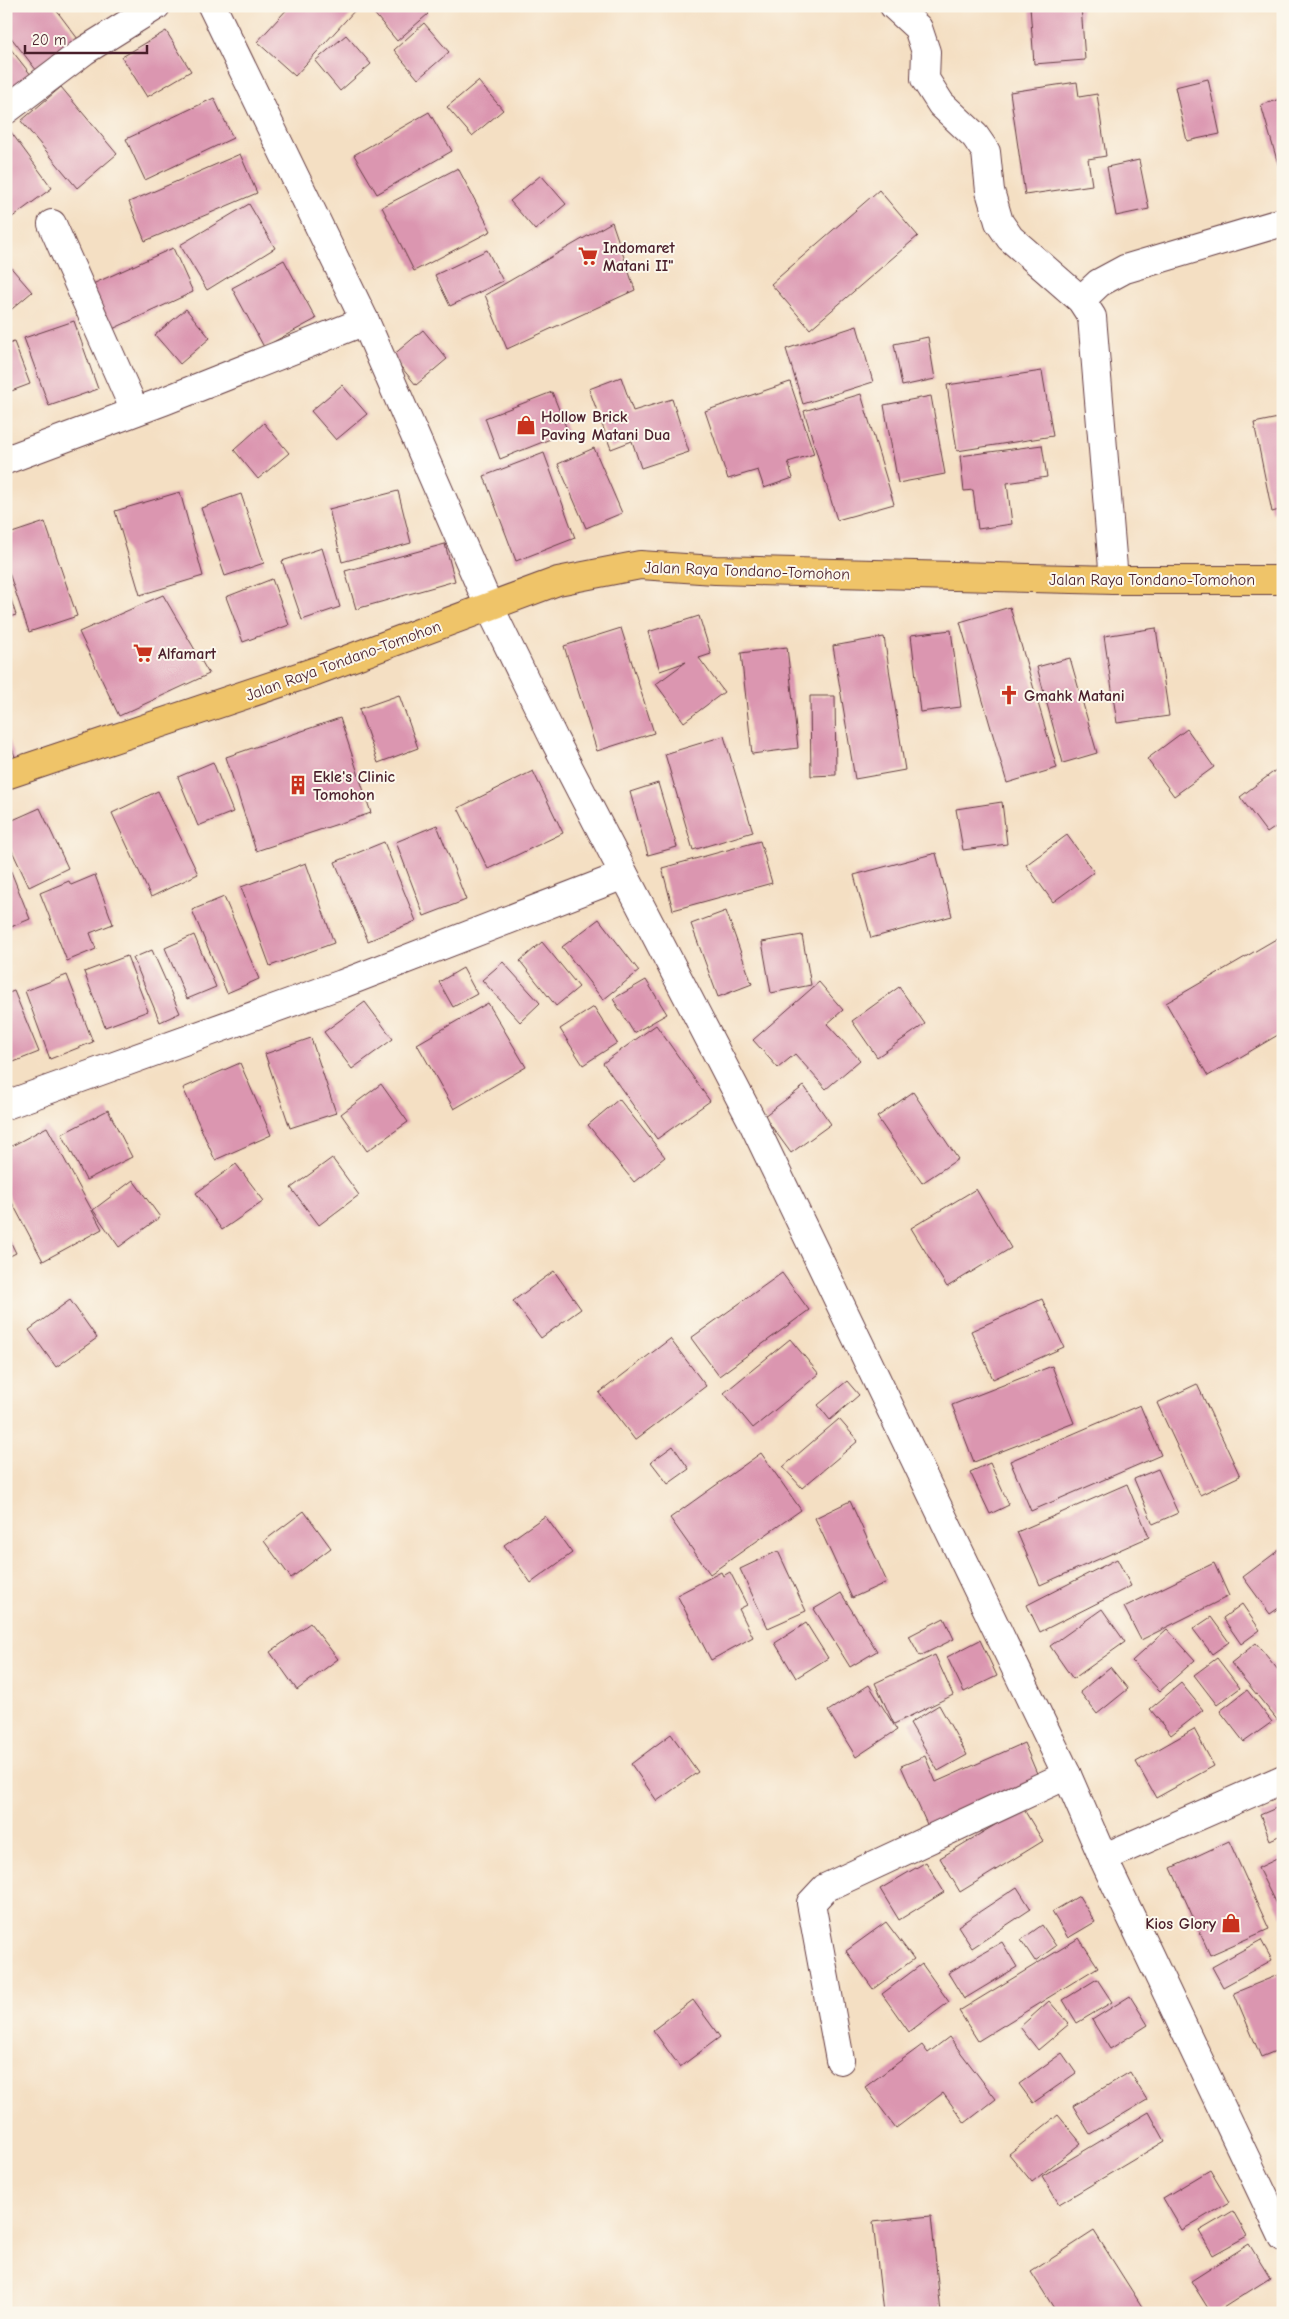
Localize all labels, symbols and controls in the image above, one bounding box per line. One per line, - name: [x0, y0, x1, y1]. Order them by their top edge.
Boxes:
- scale bar: [25, 22, 148, 54]
- text: 20 m: [32, 31, 66, 49]
- place label: Indomaret Matani II": [603, 239, 675, 275]
- supermarket icon: Indomaret Matani II": [577, 245, 599, 267]
- place label: Hollow Brick Paving Matani Dua: [541, 408, 671, 444]
- shop icon: Hollow Brick Paving Matani Dua: [515, 414, 537, 436]
- street label: Jalan Raya Tondano-Tomohon: [644, 558, 850, 584]
- street label: Jalan Raya Tondano-Tomohon: [1049, 571, 1255, 589]
- street label: Jalan Raya Tondano-Tomohon: [243, 617, 443, 705]
- supermarket icon: Alfamart: [132, 642, 154, 664]
- place label: Alfamart: [158, 645, 217, 663]
- church icon: Gmahk Matani: [998, 684, 1020, 706]
- place label: Gmahk Matani: [1024, 687, 1125, 705]
- place label: Ekle's Clinic Tomohon: [313, 768, 396, 804]
- building icon: Ekle's Clinic Tomohon: [287, 774, 309, 796]
- shop icon: Kios Glory: [1220, 1912, 1242, 1934]
- place label: Kios Glory: [1145, 1915, 1217, 1933]

